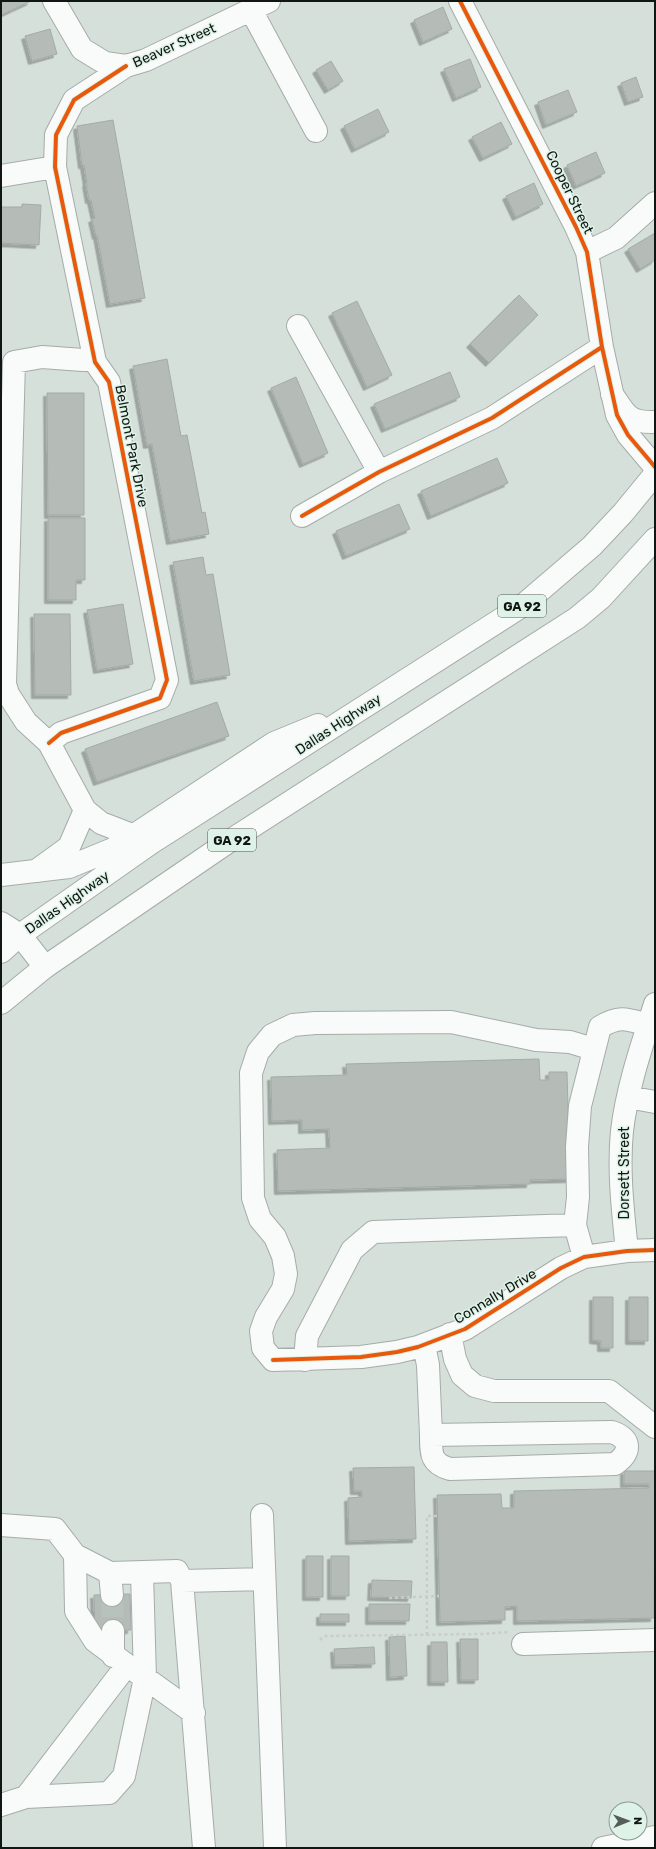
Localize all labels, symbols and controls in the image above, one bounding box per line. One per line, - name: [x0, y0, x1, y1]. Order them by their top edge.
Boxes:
- street label: Beaver Street: [130, 19, 219, 71]
- street label: Cooper Street: [542, 148, 597, 237]
- street label: Belmont Park Drive: [111, 383, 152, 509]
- road number: GA 92: [498, 595, 546, 617]
- street label: Dallas Highway: [292, 690, 385, 758]
- road number: GA 92: [208, 829, 256, 851]
- street label: Dallas Highway: [22, 867, 113, 938]
- street label: Dorsett Street: [616, 1126, 633, 1219]
- street label: Connally Drive: [451, 1265, 540, 1328]
- north arrow: [608, 1801, 648, 1841]
- text: N: [631, 1817, 644, 1825]

